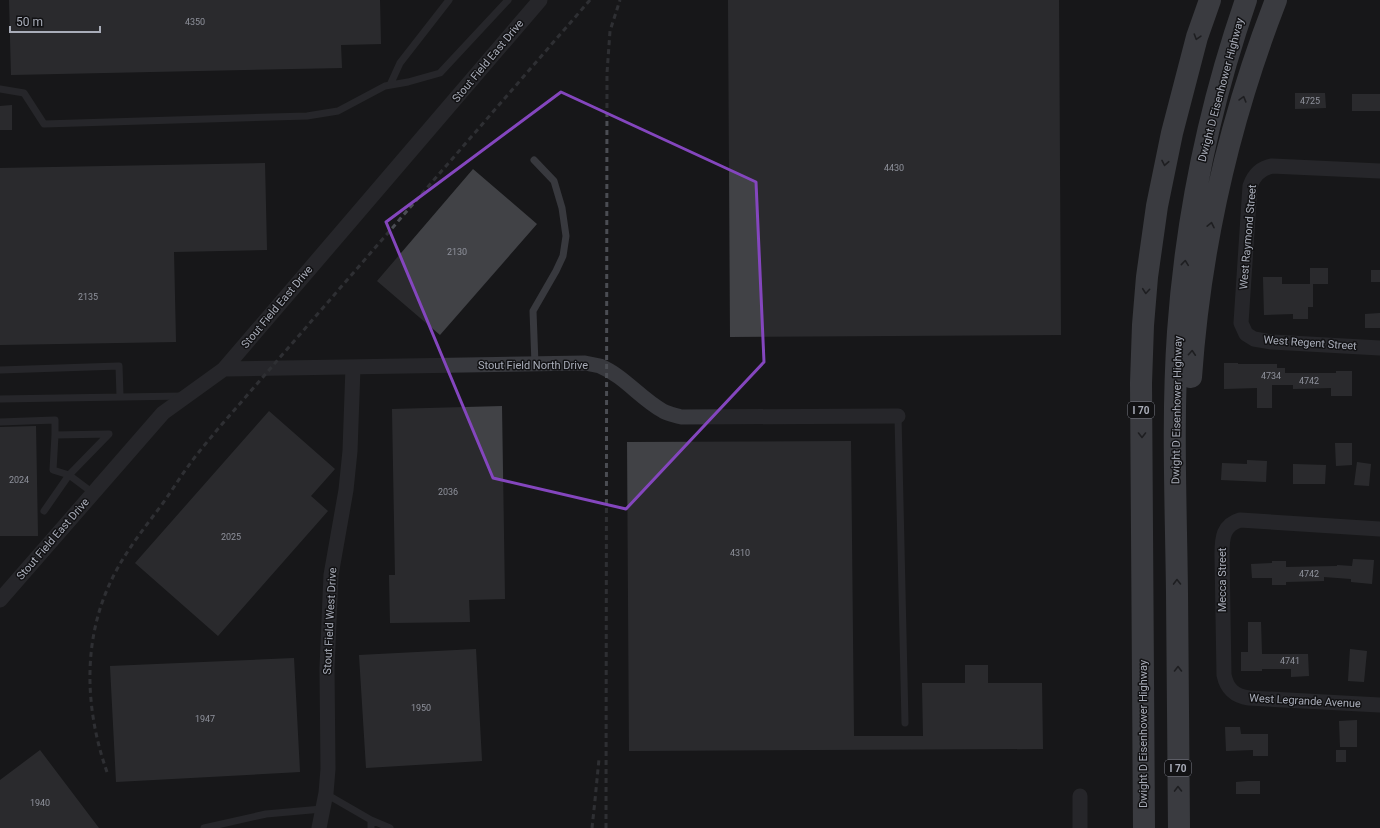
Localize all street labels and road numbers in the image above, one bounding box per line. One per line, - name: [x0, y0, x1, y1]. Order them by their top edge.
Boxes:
- street label: Dwight D Eisenhower Highway: [1196, 16, 1247, 163]
- street label: Stout Field East Drive: [450, 17, 526, 105]
- street label: West Raymond Street: [1237, 184, 1259, 290]
- street label: Stout Field East Drive: [239, 263, 315, 351]
- street label: West Regent Street: [1263, 333, 1357, 353]
- street label: Dwight D Eisenhower Highway: [1169, 335, 1185, 484]
- street label: Stout Field North Drive: [478, 359, 588, 372]
- road number: I 70: [1128, 402, 1154, 418]
- street label: Stout Field East Drive: [14, 495, 92, 582]
- street label: Mecca Street: [1216, 547, 1229, 612]
- street label: Stout Field West Drive: [321, 567, 339, 675]
- street label: Dwight D Eisenhower Highway: [1137, 659, 1150, 808]
- street label: West Legrande Avenue: [1249, 692, 1361, 710]
- road number: I 70: [1165, 760, 1191, 776]

